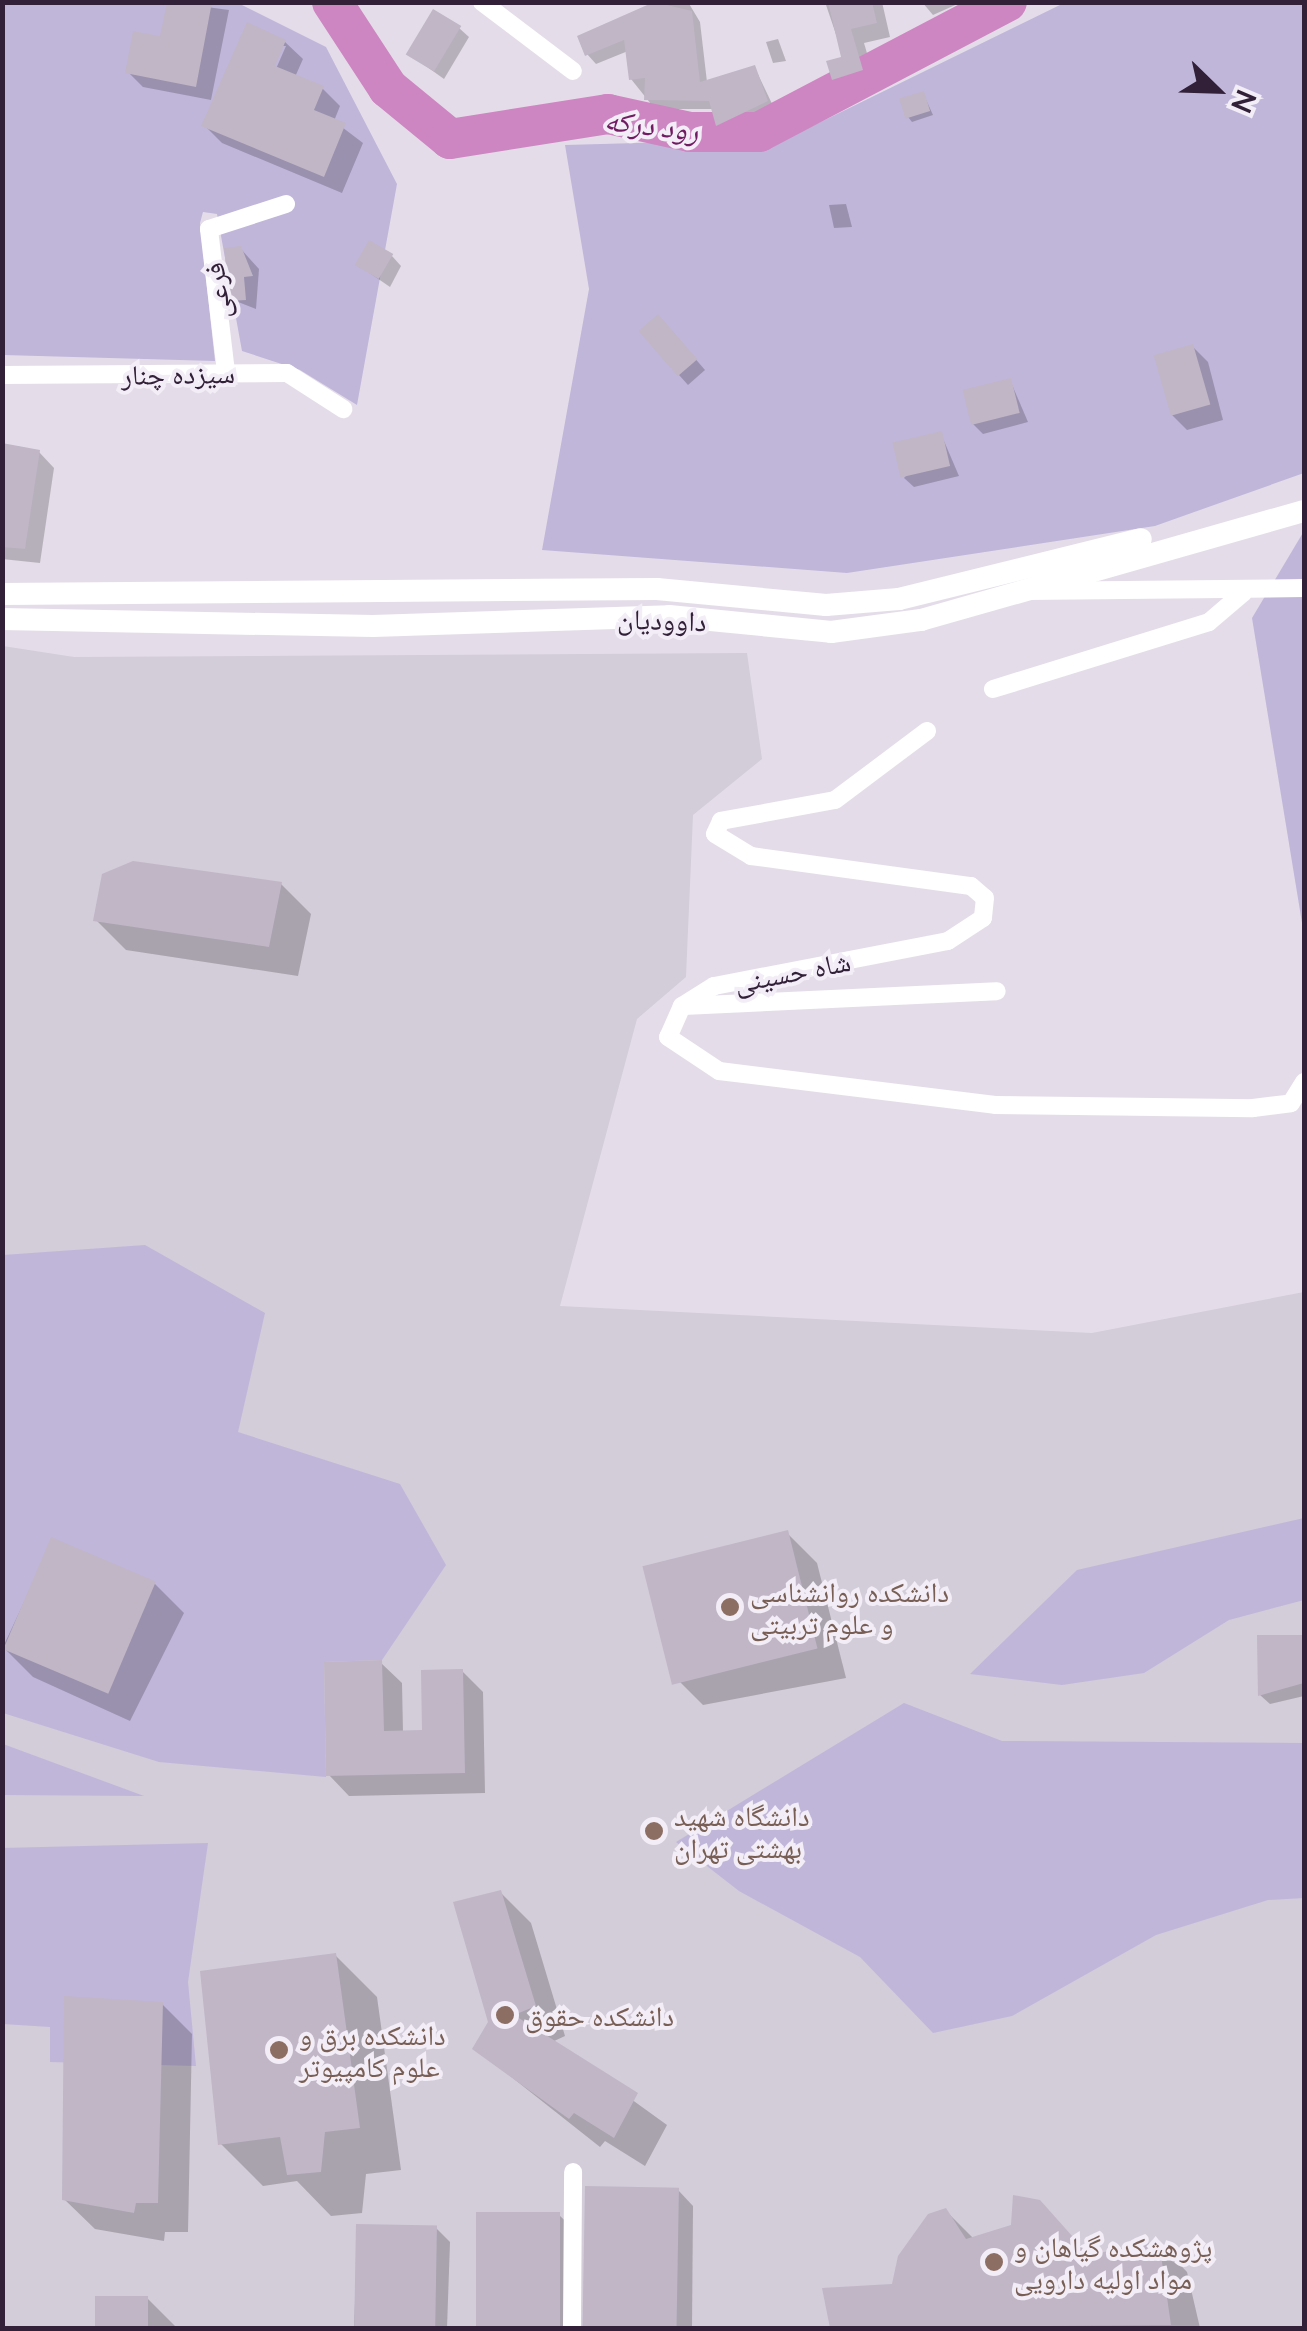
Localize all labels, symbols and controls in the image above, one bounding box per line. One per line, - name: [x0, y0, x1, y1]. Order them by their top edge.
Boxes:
- north arrow: [1167, 40, 1267, 140]
- text: N: [1225, 85, 1264, 118]
- water label: رود درکه: [603, 100, 701, 148]
- street label: فرعی: [196, 261, 236, 321]
- street label: سیزده چنار: [121, 355, 235, 391]
- street label: داوودیان: [617, 601, 707, 637]
- street label: شاه حسینی: [731, 943, 853, 999]
- place label: دانشکده روانشناسی و علوم تربیتی: [750, 1574, 949, 1640]
- marker: دانشکده روانشناسی و علوم تربیتی: [719, 1596, 741, 1618]
- place label: دانشگاه شهید بهشتی تهران: [674, 1798, 809, 1864]
- marker: دانشگاه شهید بهشتی تهران: [643, 1820, 665, 1842]
- place label: دانشکده حقوق: [525, 1998, 674, 2032]
- marker: دانشکده حقوق: [494, 2004, 516, 2026]
- place label: دانشکده برق و علوم کامپیوتر: [299, 2017, 446, 2083]
- marker: دانشکده برق و علوم کامپیوتر: [268, 2039, 290, 2061]
- place label: پژوهشکده گیاهان و مواد اولیه دارویی: [1014, 2229, 1212, 2295]
- marker: پژوهشکده گیاهان و مواد اولیه دارویی: [983, 2251, 1005, 2273]

